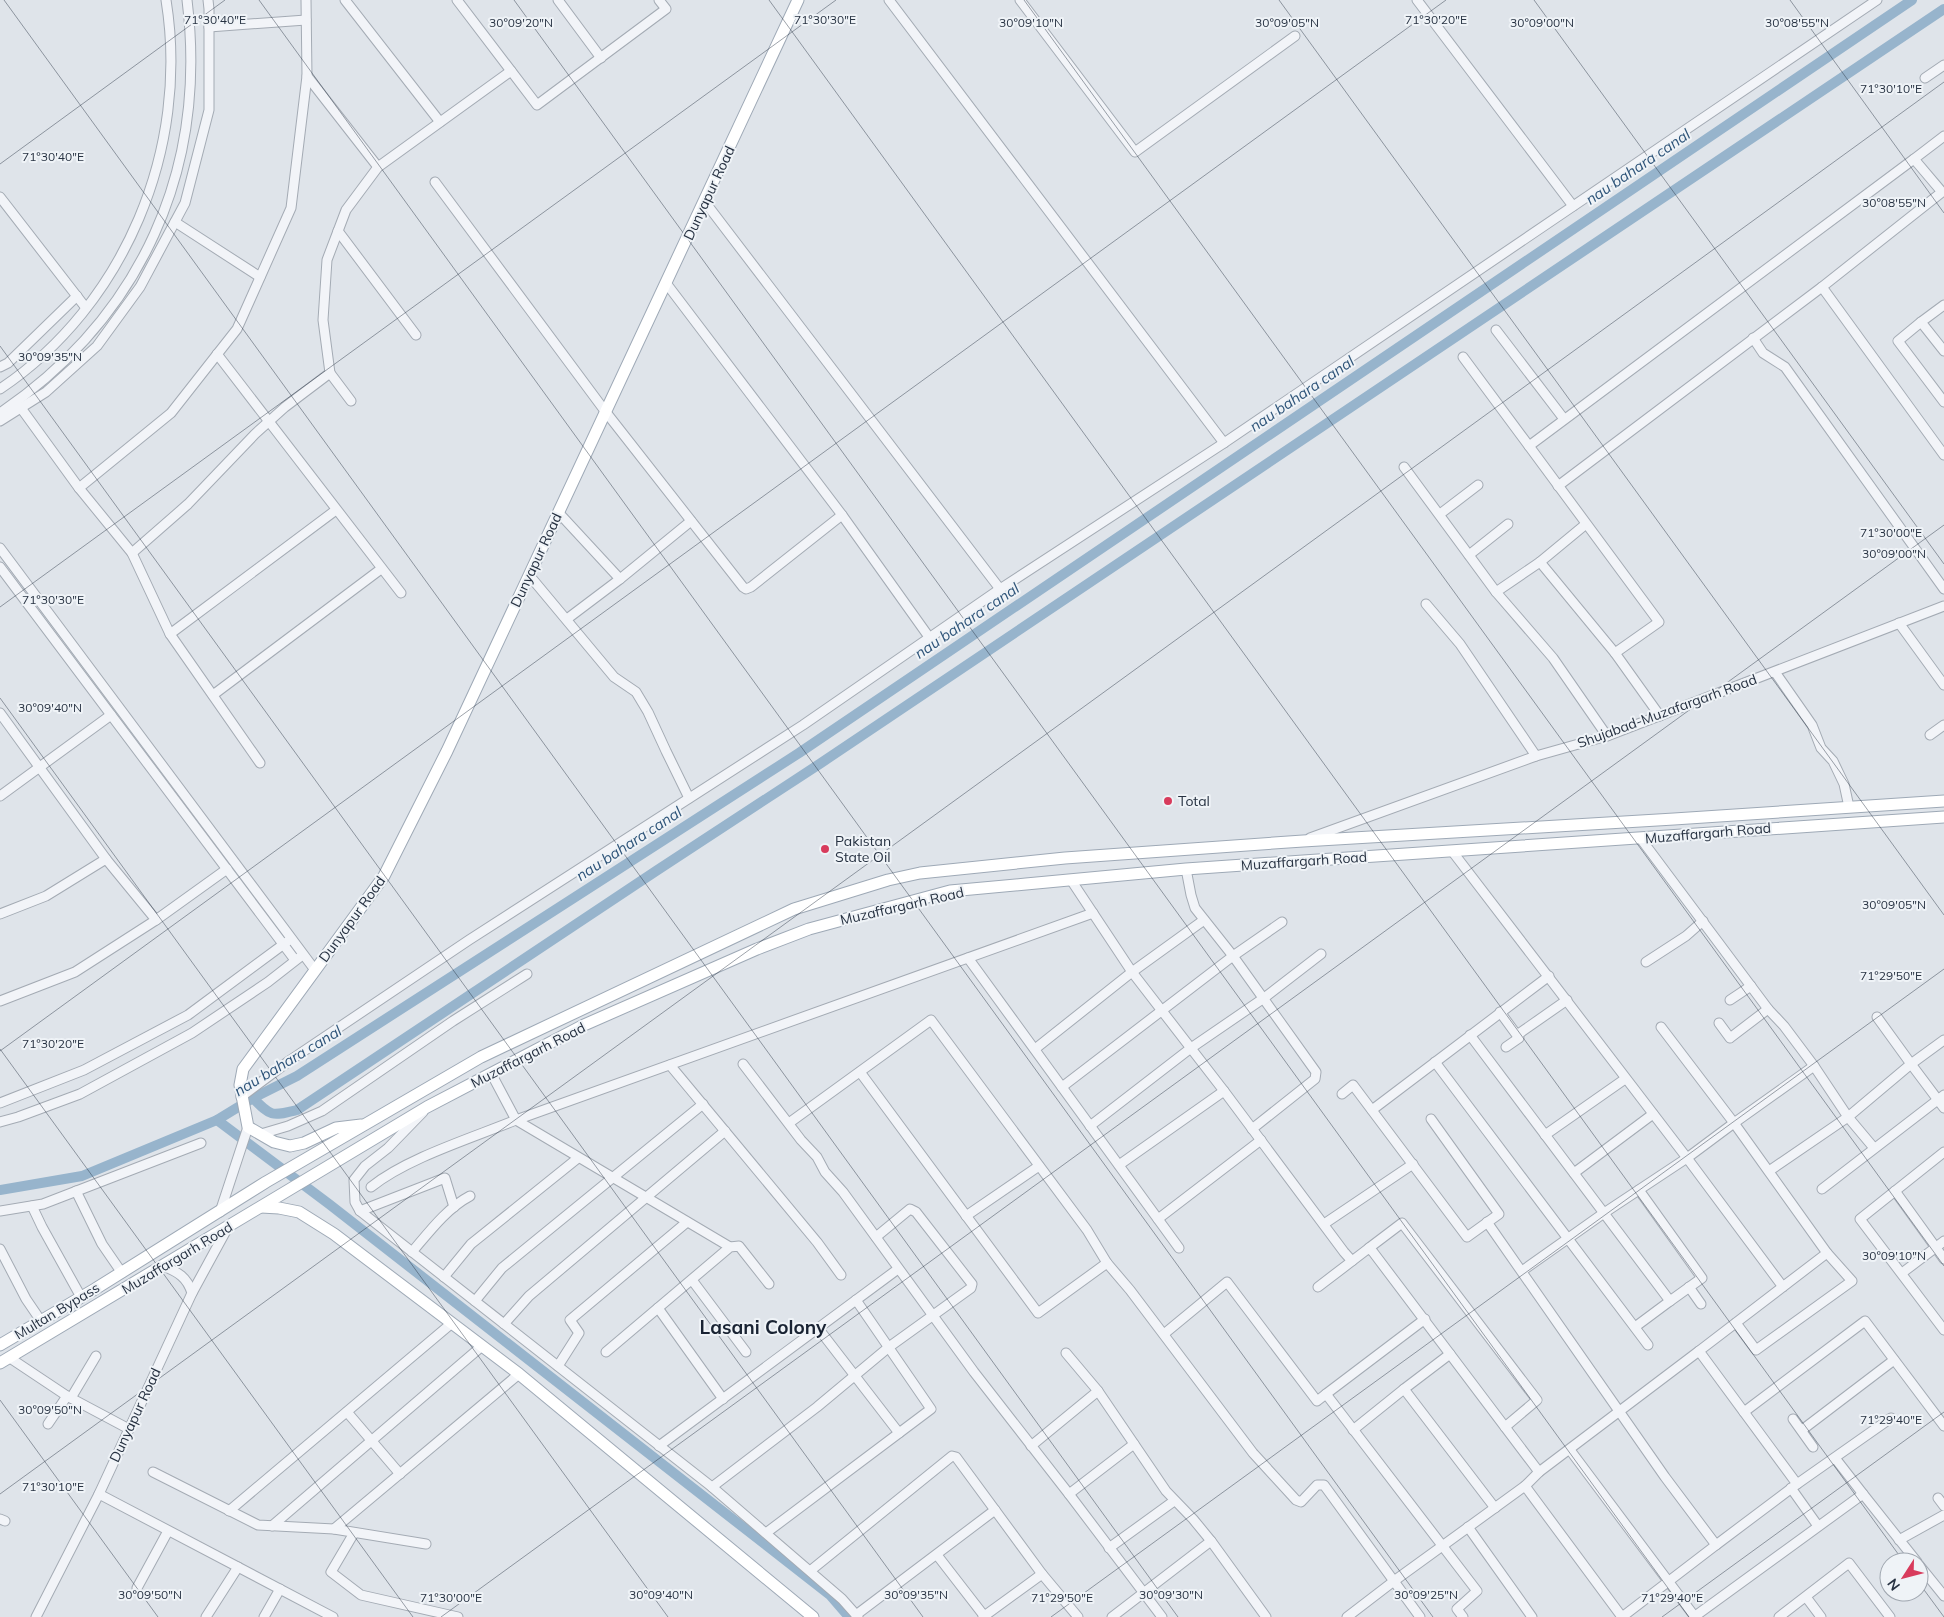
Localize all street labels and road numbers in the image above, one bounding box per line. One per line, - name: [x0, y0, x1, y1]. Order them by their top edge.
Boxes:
- street label: Dunyapur Road: [679, 143, 739, 243]
- street label: Dunyapur Road: [506, 510, 566, 610]
- street label: Shujabad-Muzafargarh Road: [1575, 670, 1759, 752]
- street label: Muzaffargarh Road: [1644, 819, 1772, 847]
- street label: Muzaffargarh Road: [1240, 848, 1368, 874]
- street label: Dunyapur Road: [315, 872, 389, 966]
- street label: Muzaffargarh Road: [838, 883, 966, 929]
- street label: Muzaffargarh Road: [468, 1018, 588, 1092]
- street label: Muzaffargarh Road: [118, 1218, 236, 1298]
- street label: Multan Bypass: [11, 1278, 103, 1343]
- street label: Dunyapur Road: [105, 1365, 165, 1465]

